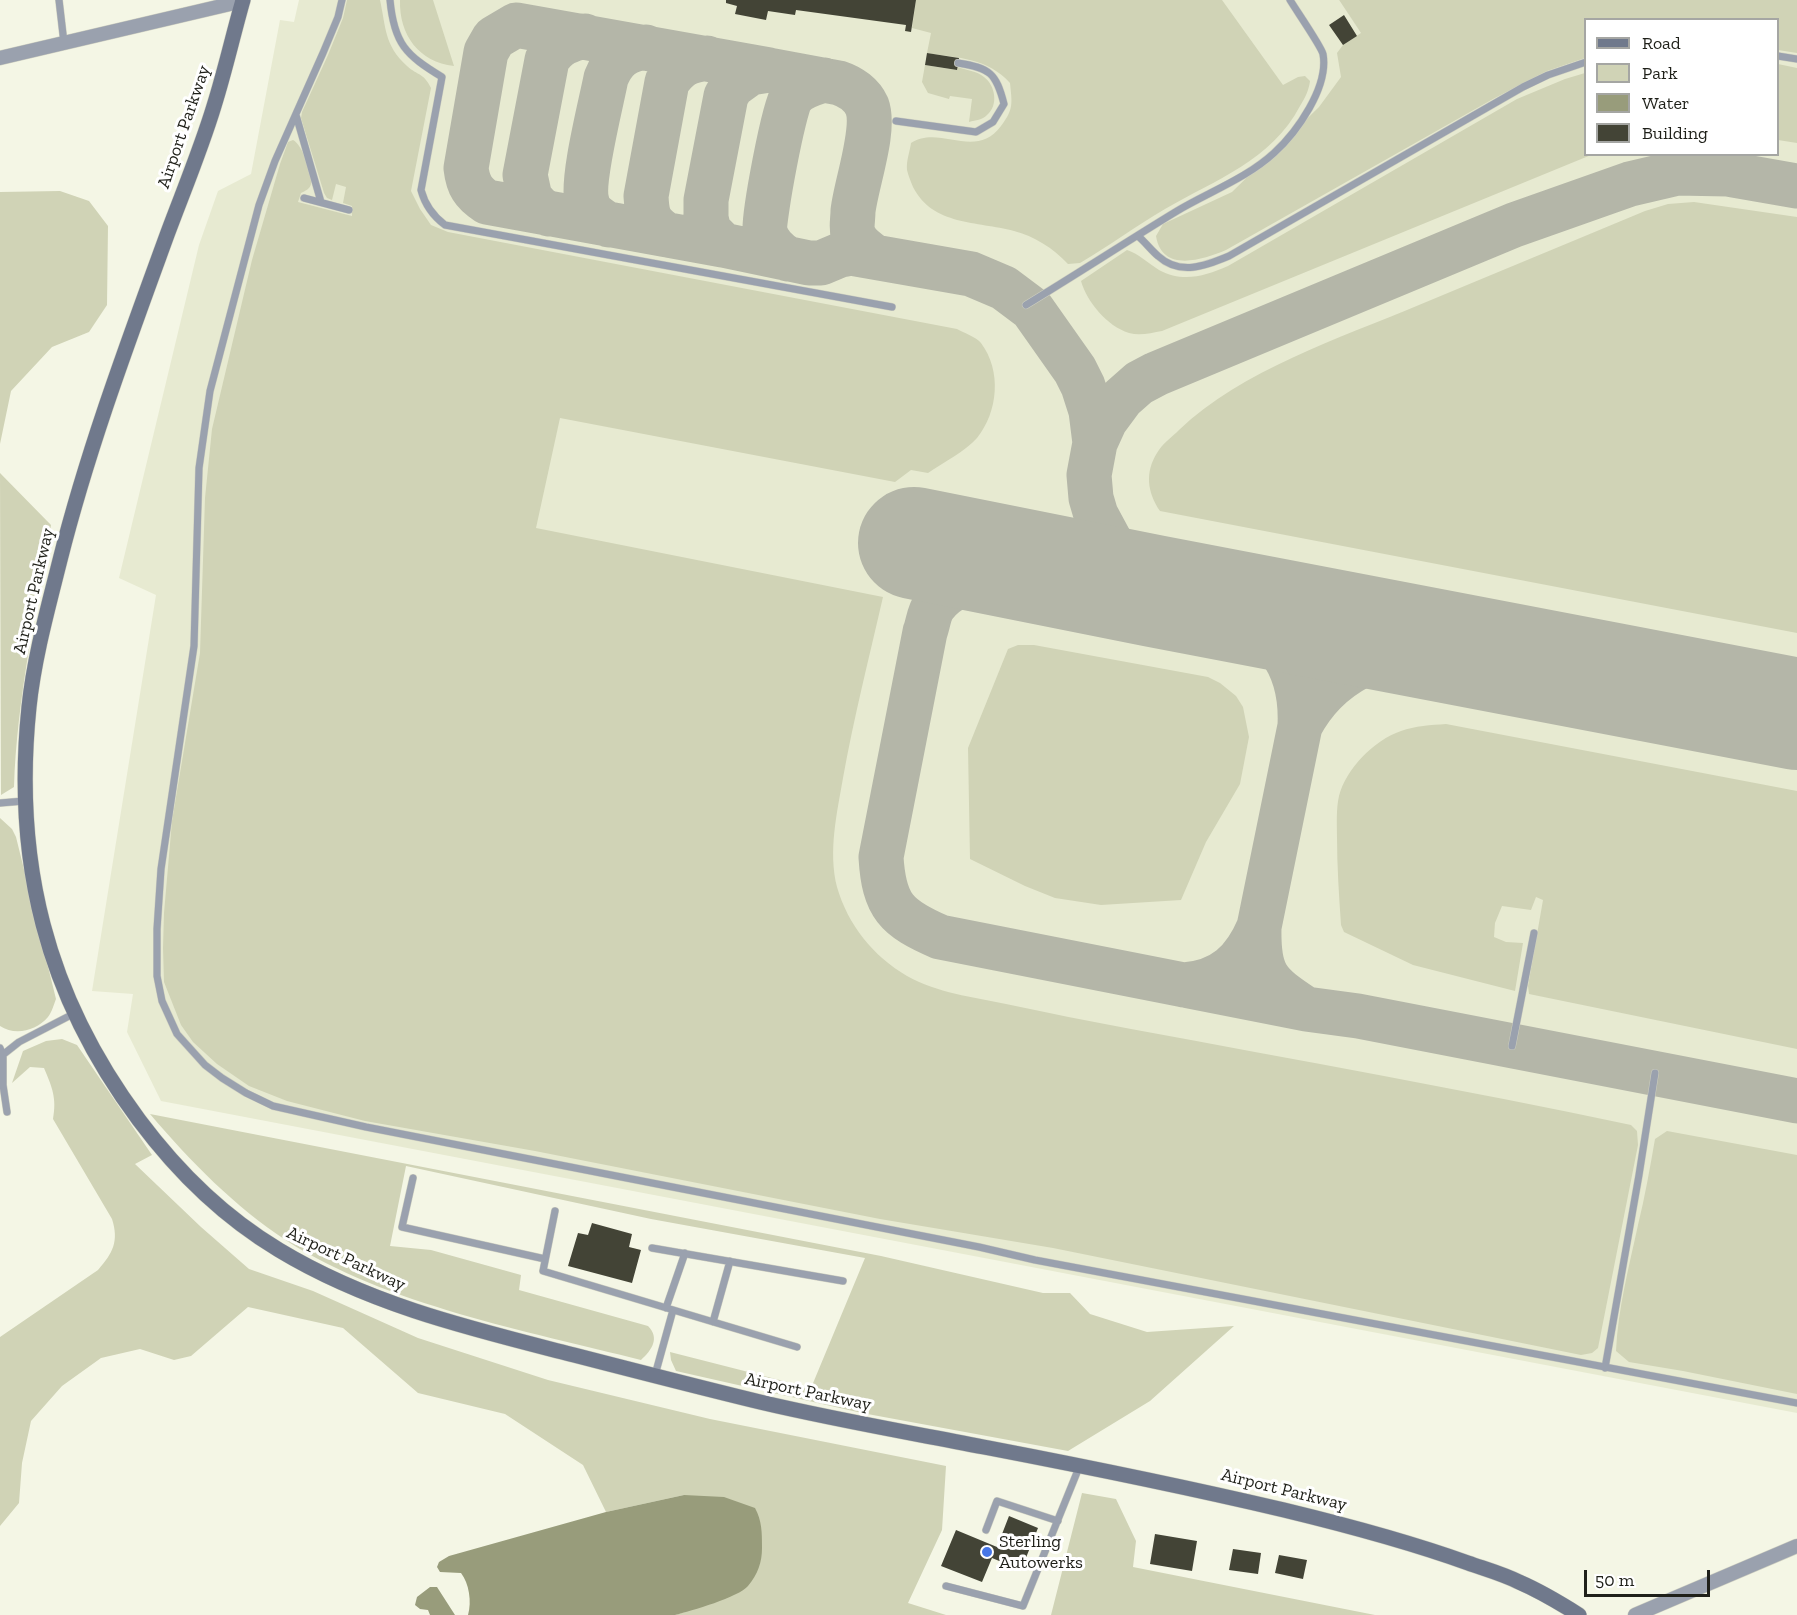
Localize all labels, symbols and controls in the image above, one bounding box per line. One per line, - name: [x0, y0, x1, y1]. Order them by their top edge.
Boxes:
- legend: [1584, 18, 1779, 156]
- text: Road: [1642, 32, 1681, 54]
- text: Park: [1642, 62, 1678, 84]
- street label: Airport Parkway: [153, 63, 215, 191]
- text: Water: [1642, 92, 1689, 114]
- text: Building: [1642, 122, 1708, 144]
- street label: Airport Parkway: [9, 526, 59, 656]
- street label: Airport Parkway: [283, 1222, 409, 1296]
- street label: Airport Parkway: [743, 1368, 873, 1416]
- street label: Airport Parkway: [1219, 1464, 1349, 1516]
- place label: Sterling Autowerks: [999, 1531, 1083, 1574]
- marker: Sterling Autowerks: [980, 1545, 994, 1559]
- scale bar: [1587, 1558, 1713, 1596]
- text: 50 m: [1595, 1569, 1634, 1591]

